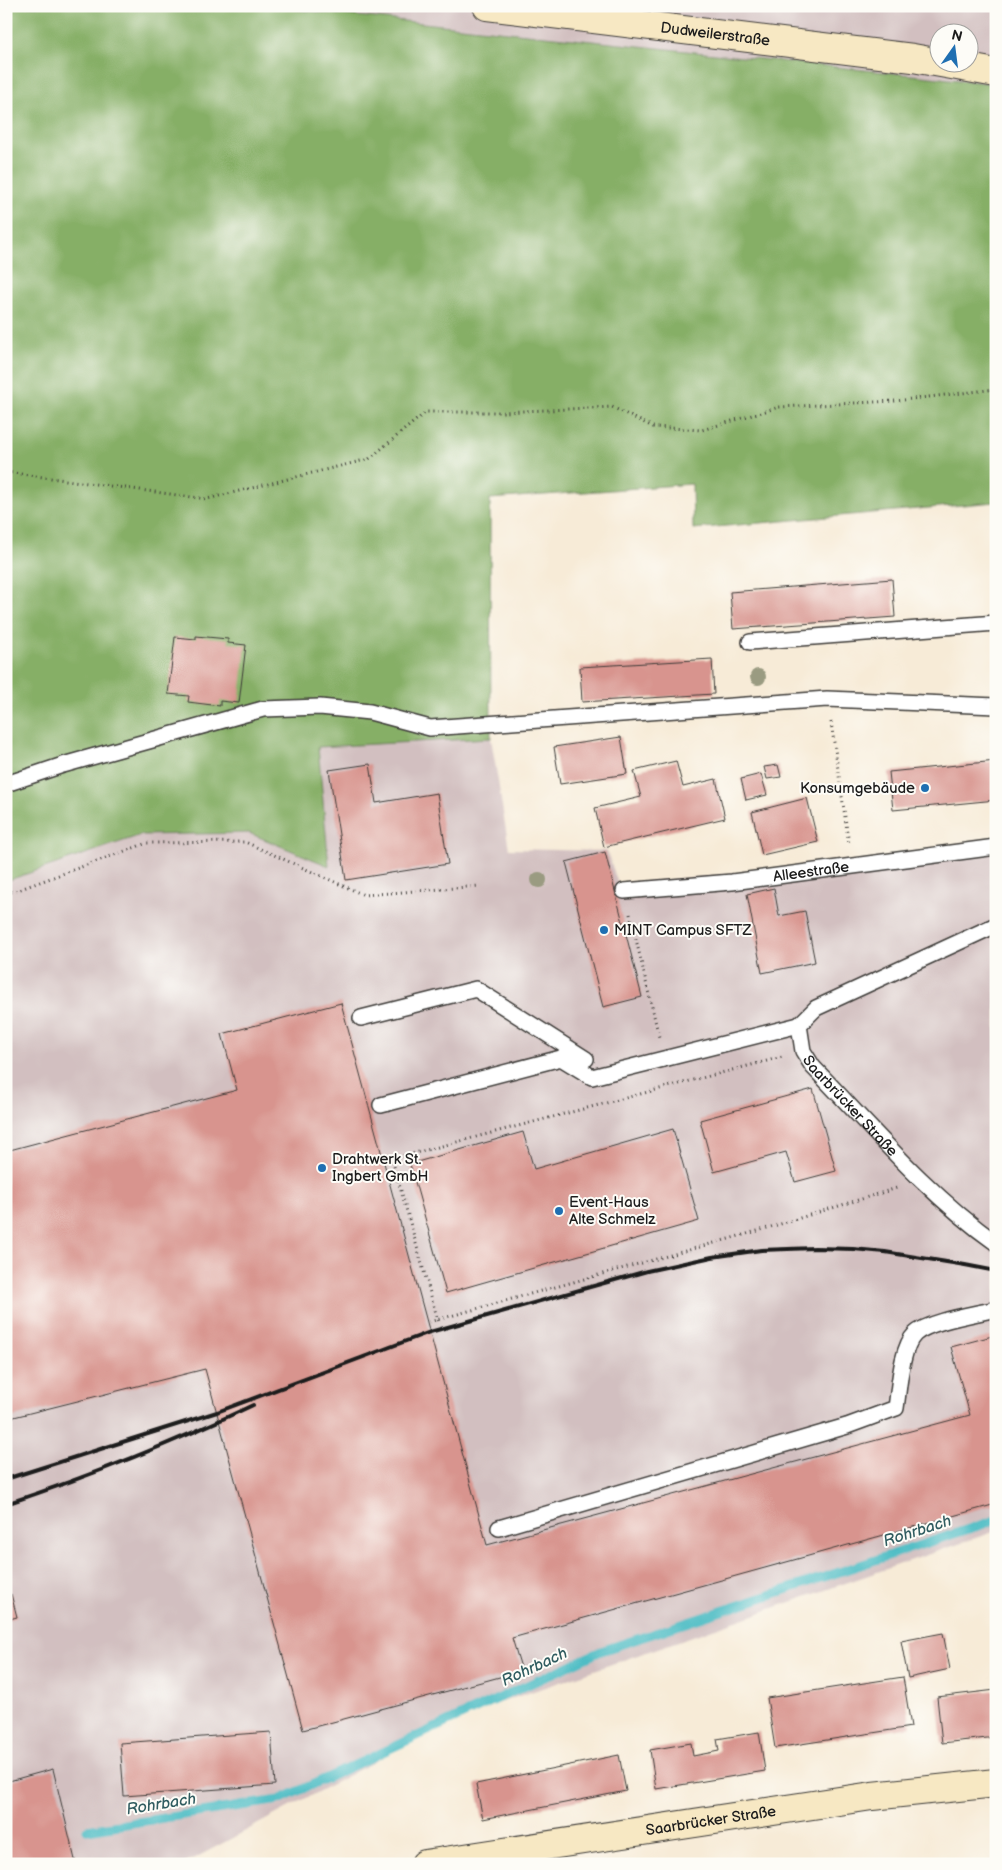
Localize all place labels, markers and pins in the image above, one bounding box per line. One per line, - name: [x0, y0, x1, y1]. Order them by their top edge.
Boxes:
- place label: Konsumgebäude: [800, 779, 915, 798]
- marker: Konsumgebäude: [919, 782, 931, 794]
- place label: MINT Campus SFTZ: [614, 921, 753, 940]
- marker: MINT Campus SFTZ: [598, 924, 610, 936]
- place label: Drahtwerk St. Ingbert GmbH: [332, 1150, 429, 1186]
- marker: Drahtwerk St. Ingbert GmbH: [316, 1162, 328, 1174]
- place label: Event-Haus Alte Schmelz: [569, 1193, 656, 1229]
- marker: Event-Haus Alte Schmelz: [553, 1205, 565, 1217]

